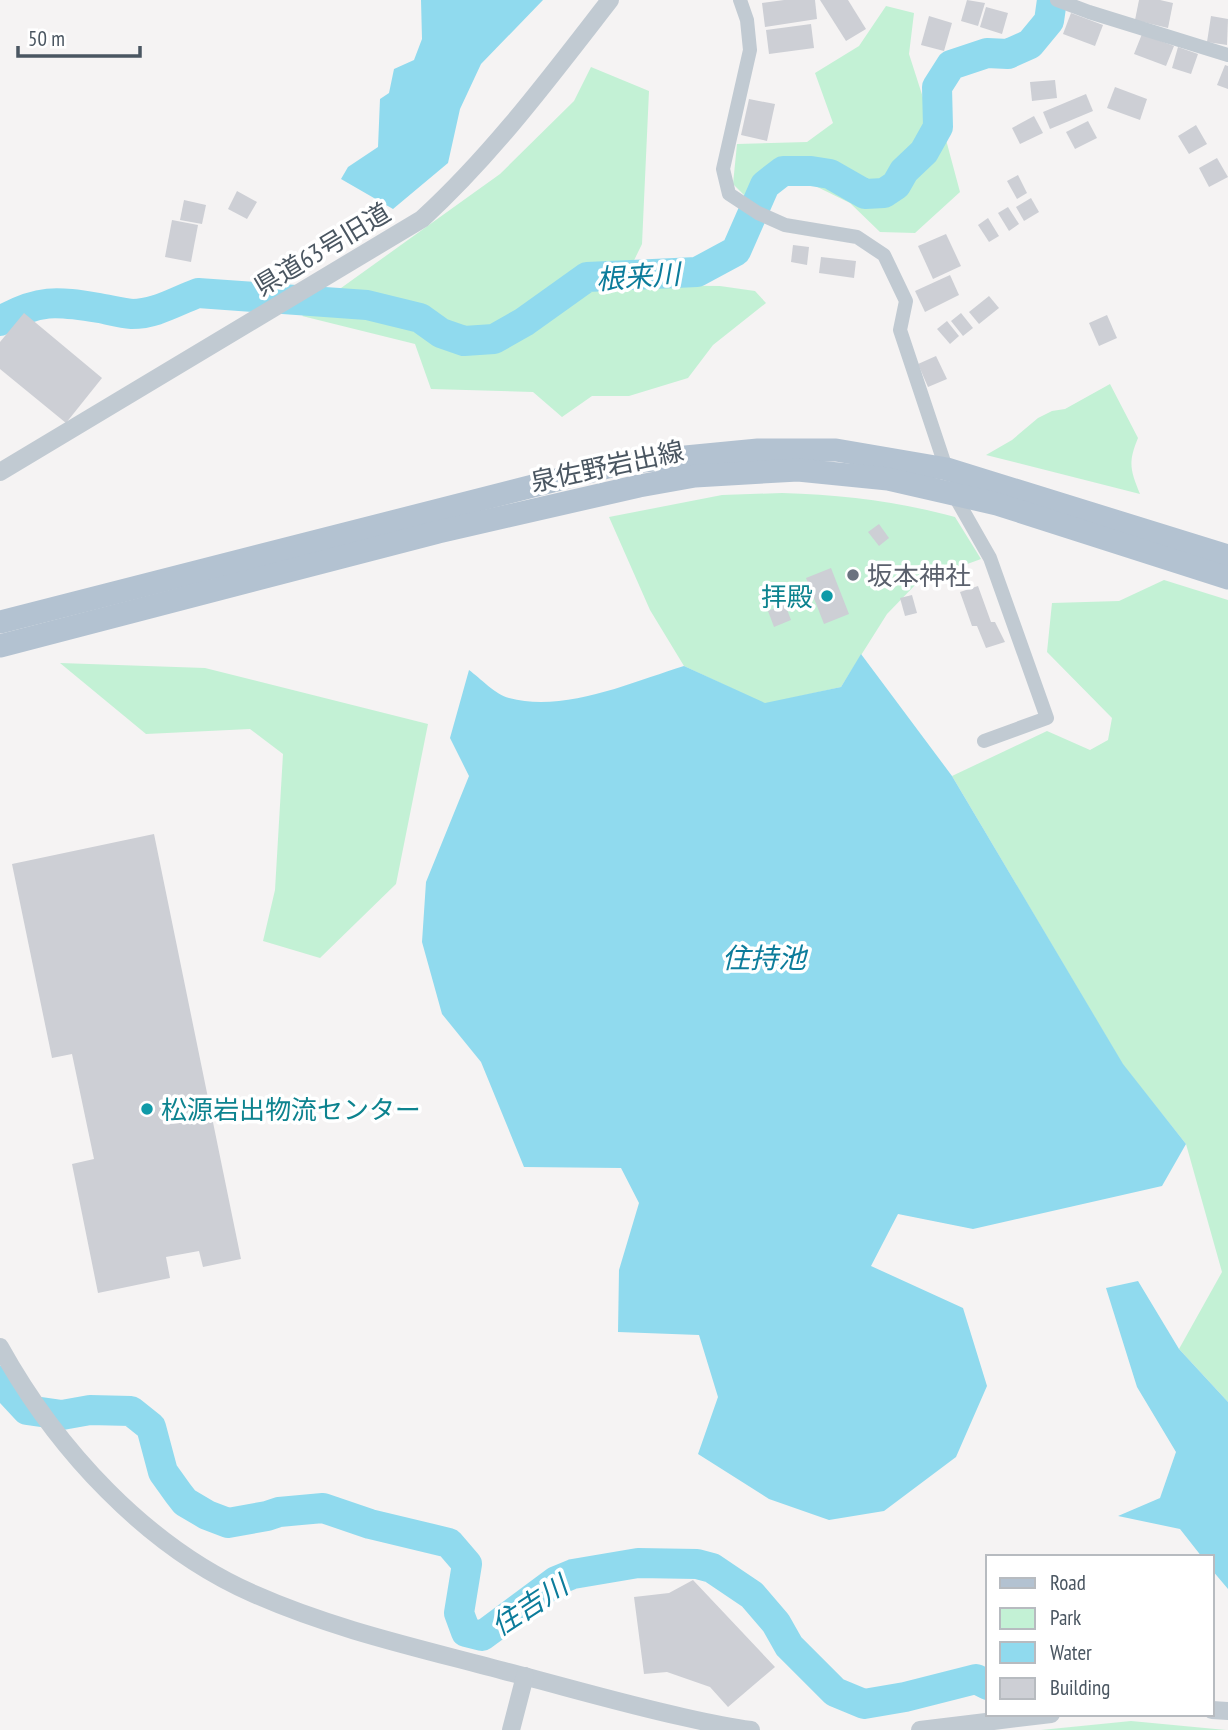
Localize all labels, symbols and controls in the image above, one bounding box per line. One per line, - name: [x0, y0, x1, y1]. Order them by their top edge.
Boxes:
- scale bar: [18, 14, 140, 58]
- text: 50 m: [28, 25, 65, 52]
- street label: 県道63号旧道: [248, 195, 396, 303]
- water label: 根来川: [595, 254, 684, 297]
- street label: 泉佐野岩出線: [527, 434, 687, 498]
- place label: 坂本神社: [867, 559, 971, 592]
- marker: 坂本神社: [845, 567, 861, 583]
- place label: 拝殿: [761, 580, 813, 613]
- marker: 拝殿: [819, 588, 835, 604]
- water label: 住持池: [722, 939, 809, 976]
- place label: 松源岩出物流センター: [161, 1093, 421, 1126]
- marker: 松源岩出物流センター: [139, 1101, 155, 1117]
- legend: [986, 1555, 1214, 1716]
- water label: 住吉川: [484, 1565, 577, 1643]
- text: Road: [1050, 1569, 1086, 1596]
- text: Park: [1050, 1604, 1081, 1631]
- text: Water: [1050, 1639, 1092, 1666]
- text: Building: [1050, 1674, 1110, 1701]

